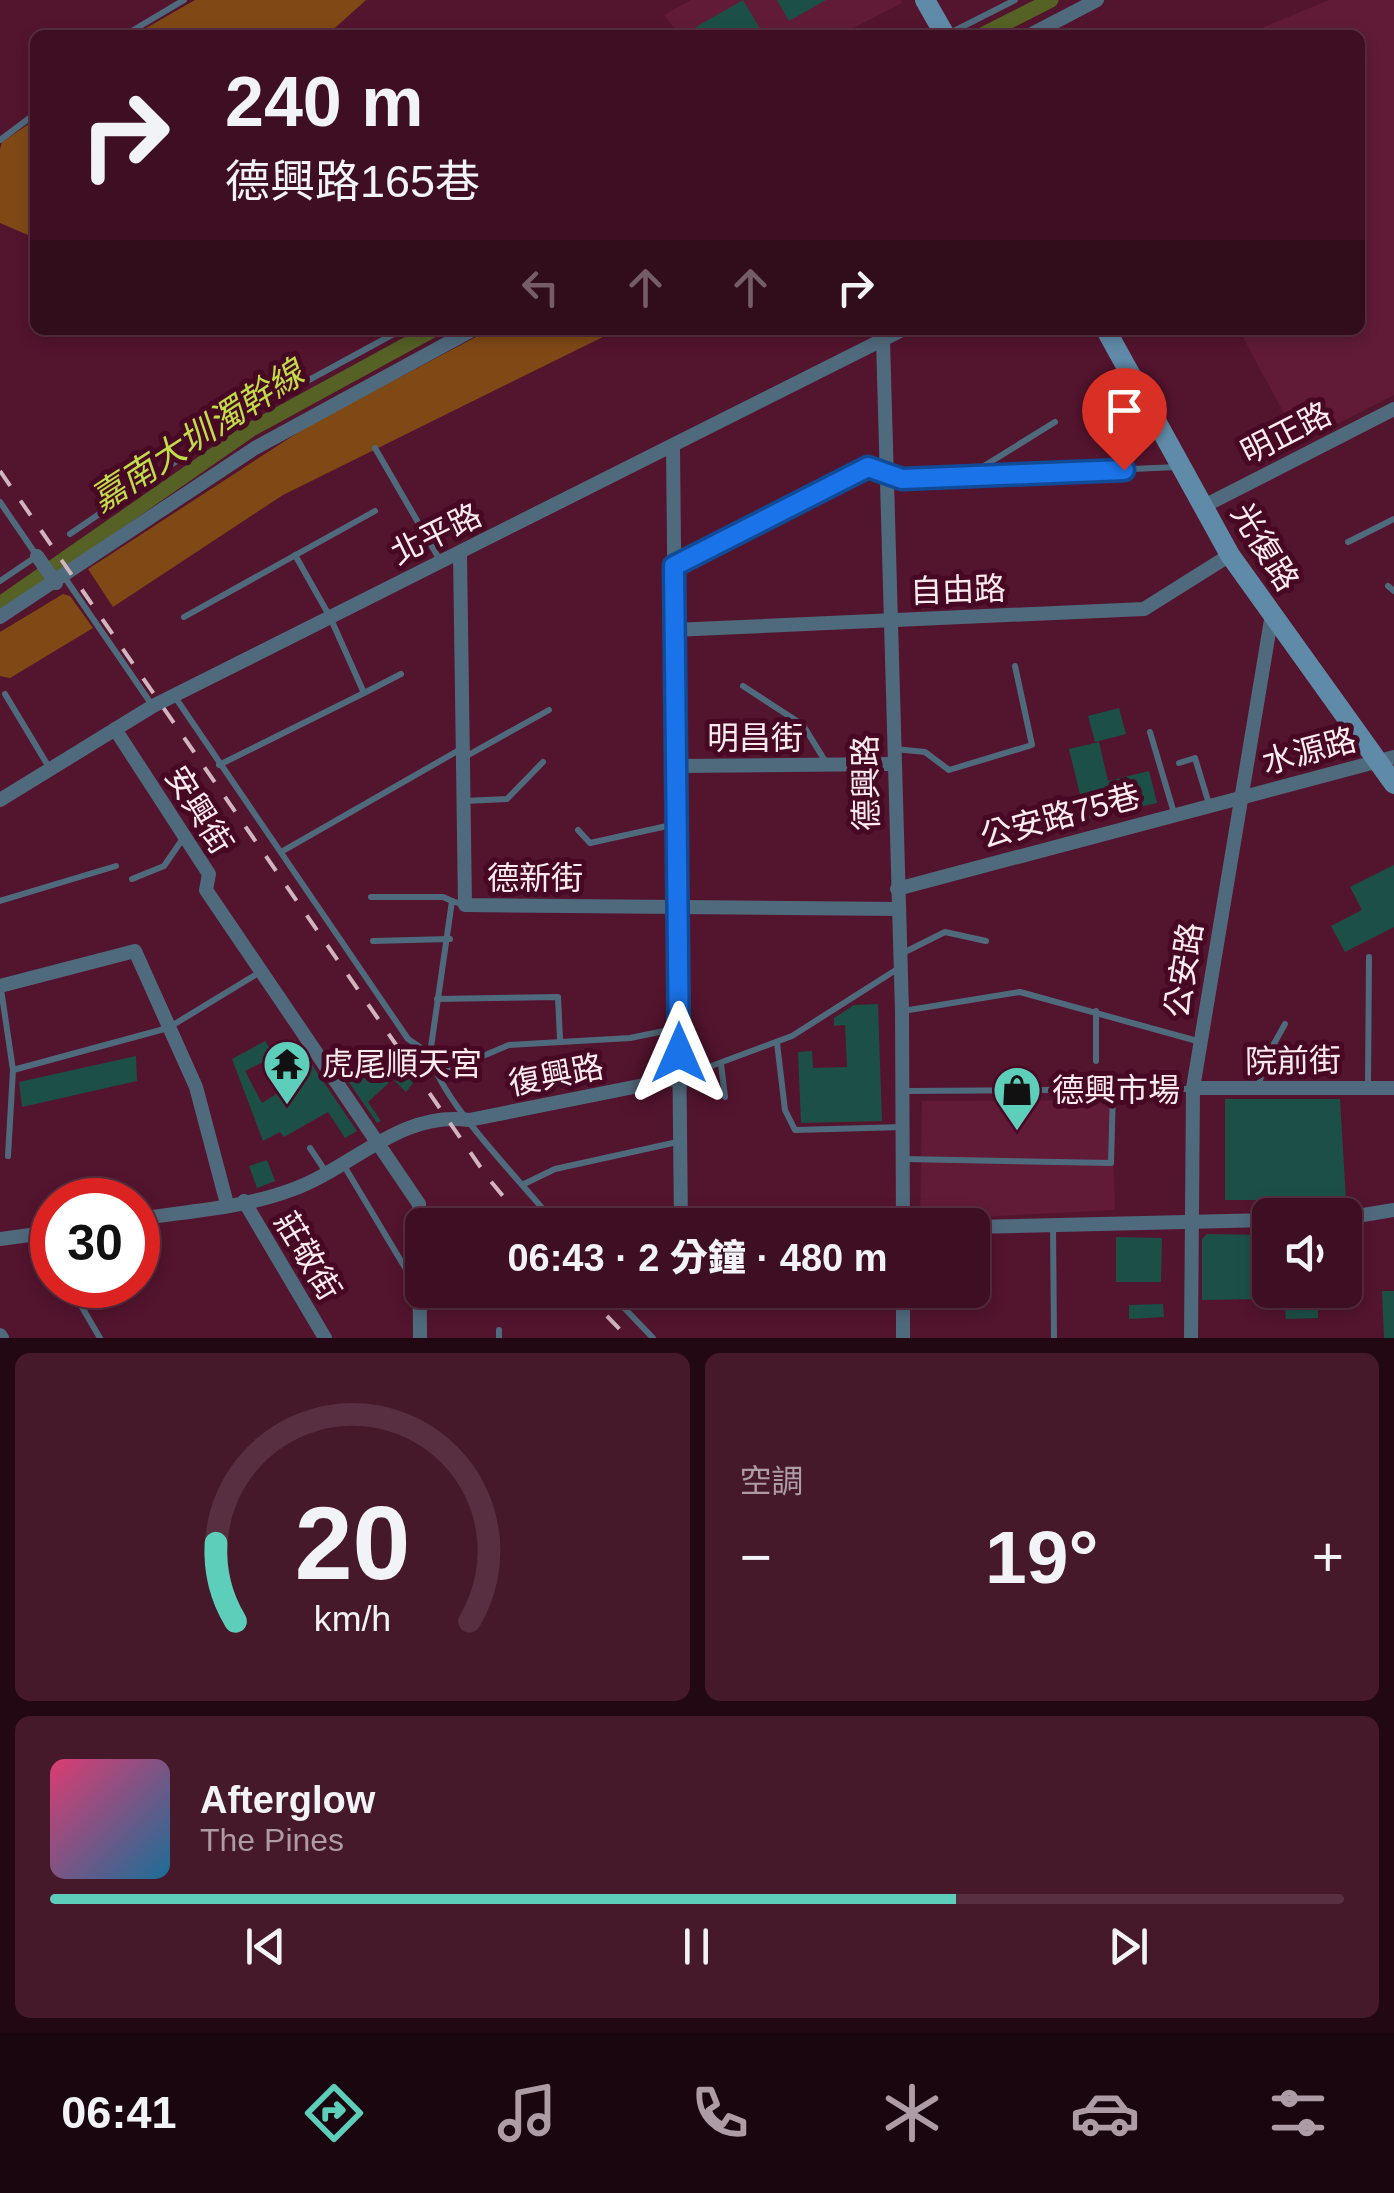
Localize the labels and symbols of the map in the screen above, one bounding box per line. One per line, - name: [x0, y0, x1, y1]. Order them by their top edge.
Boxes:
- water label: 嘉南大圳濁幹線: [83, 350, 313, 519]
- pin: [1082, 368, 1167, 471]
- street label: 明正路: [1235, 395, 1337, 471]
- street label: 北平路: [385, 497, 487, 571]
- street label: 光復路: [1224, 497, 1306, 597]
- street label: 自由路: [909, 570, 1007, 610]
- street label: 明昌街: [707, 720, 803, 756]
- street label: 水源路: [1258, 721, 1360, 781]
- street label: 德興路: [847, 735, 885, 831]
- street label: 安興街: [158, 760, 240, 860]
- street label: 公安路75巷: [976, 777, 1144, 855]
- street label: 德新街: [487, 860, 583, 896]
- street label: 公安路: [1159, 920, 1209, 1020]
- position arrow: [627, 1001, 731, 1105]
- temple icon: 虎尾順天宮: [261, 1038, 313, 1106]
- street label: 院前街: [1245, 1042, 1341, 1080]
- place label: 虎尾順天宮: [322, 1046, 482, 1082]
- street label: 復興路: [505, 1048, 607, 1102]
- shop icon: 德興市場: [991, 1064, 1043, 1132]
- place label: 德興市場: [1052, 1072, 1180, 1108]
- speed limit sign: 30: [30, 1178, 160, 1308]
- street label: 莊敬街: [268, 1206, 348, 1306]

